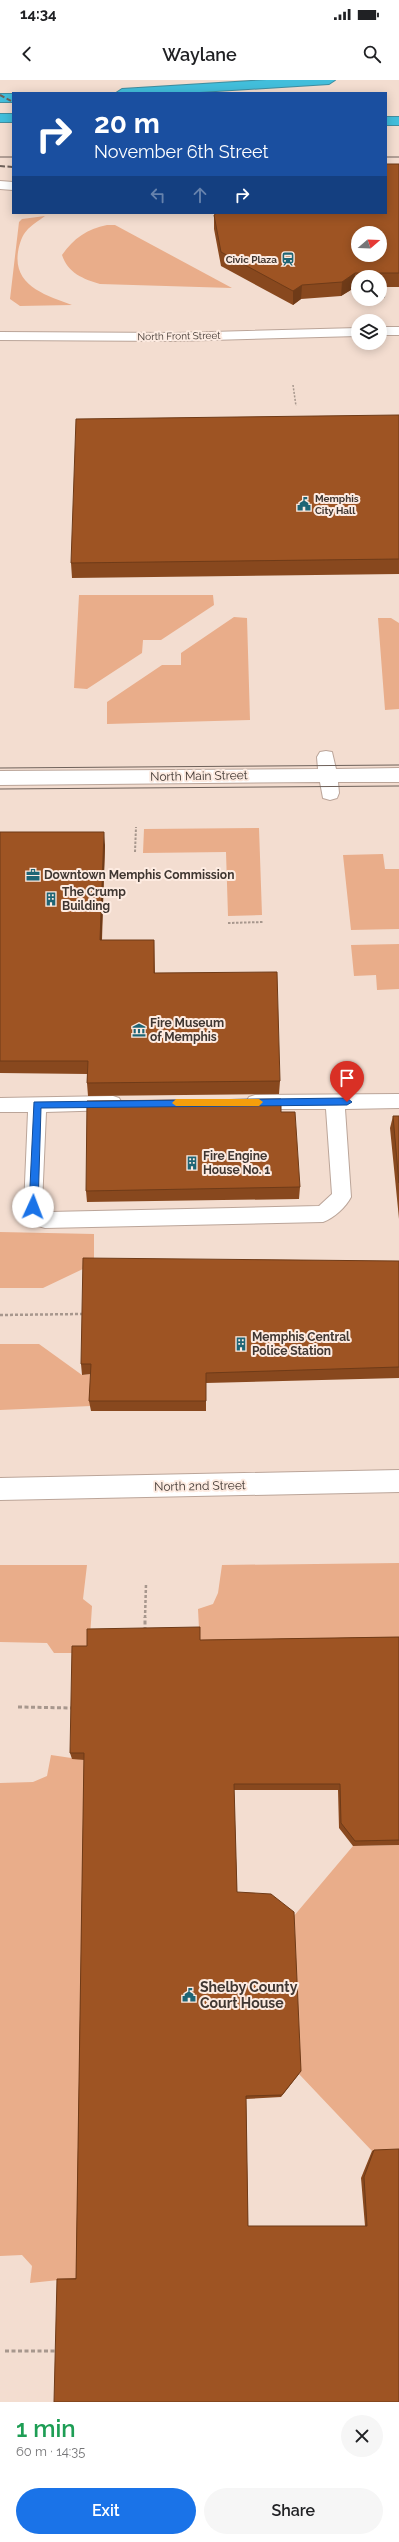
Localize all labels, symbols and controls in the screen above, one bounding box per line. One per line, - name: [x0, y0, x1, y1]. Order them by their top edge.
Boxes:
- text: 14:34: [20, 5, 57, 23]
- icon: back: [16, 43, 38, 65]
- icon: search: [361, 43, 383, 65]
- text: Waylane: [162, 44, 237, 65]
- text: 20 m: [94, 107, 160, 140]
- icon: right: [28, 108, 80, 160]
- text: November 6th Street: [94, 141, 269, 162]
- icon: left: [147, 184, 169, 206]
- icon: ahead: [189, 184, 211, 206]
- icon: right: [231, 184, 253, 206]
- north arrow: [351, 226, 387, 262]
- map controls: [351, 226, 387, 350]
- station icon: Civic Plaza: [280, 251, 296, 267]
- place label: Civic Plaza: [226, 254, 277, 265]
- button: search: [351, 270, 387, 306]
- button: layers: [351, 314, 387, 350]
- street label: North Front Street: [137, 330, 221, 342]
- place label: Memphis City Hall: [315, 493, 359, 516]
- public building icon: Memphis City Hall: [296, 496, 312, 512]
- street label: North Main Street: [150, 768, 248, 784]
- office icon: Downtown Memphis Commission: [25, 867, 41, 883]
- place label: Downtown Memphis Commission: [44, 868, 234, 882]
- place label: The Crump Building: [62, 885, 126, 913]
- building icon: The Crump Building: [43, 891, 59, 907]
- place label: Fire Museum of Memphis: [150, 1016, 224, 1044]
- museum icon: Fire Museum of Memphis: [131, 1022, 147, 1038]
- pin: [330, 1061, 364, 1102]
- icon: arrive: [336, 1067, 358, 1089]
- place label: Fire Engine House No. 1: [203, 1149, 270, 1177]
- building icon: Fire Engine House No. 1: [184, 1155, 200, 1171]
- position arrow: [12, 1186, 54, 1228]
- place label: Memphis Central Police Station: [252, 1330, 350, 1358]
- building icon: Memphis Central Police Station: [233, 1336, 249, 1352]
- street label: North 2nd Street: [154, 1478, 246, 1494]
- place label: Shelby County Court House: [200, 1979, 298, 2011]
- public building icon: Shelby County Court House: [181, 1987, 197, 2003]
- text: 1 min: [16, 2414, 76, 2443]
- button: close: [341, 2415, 383, 2457]
- text: 60 m · 14:35: [16, 2444, 85, 2459]
- button: Exit: [16, 2488, 196, 2534]
- button: Share: [204, 2488, 383, 2534]

